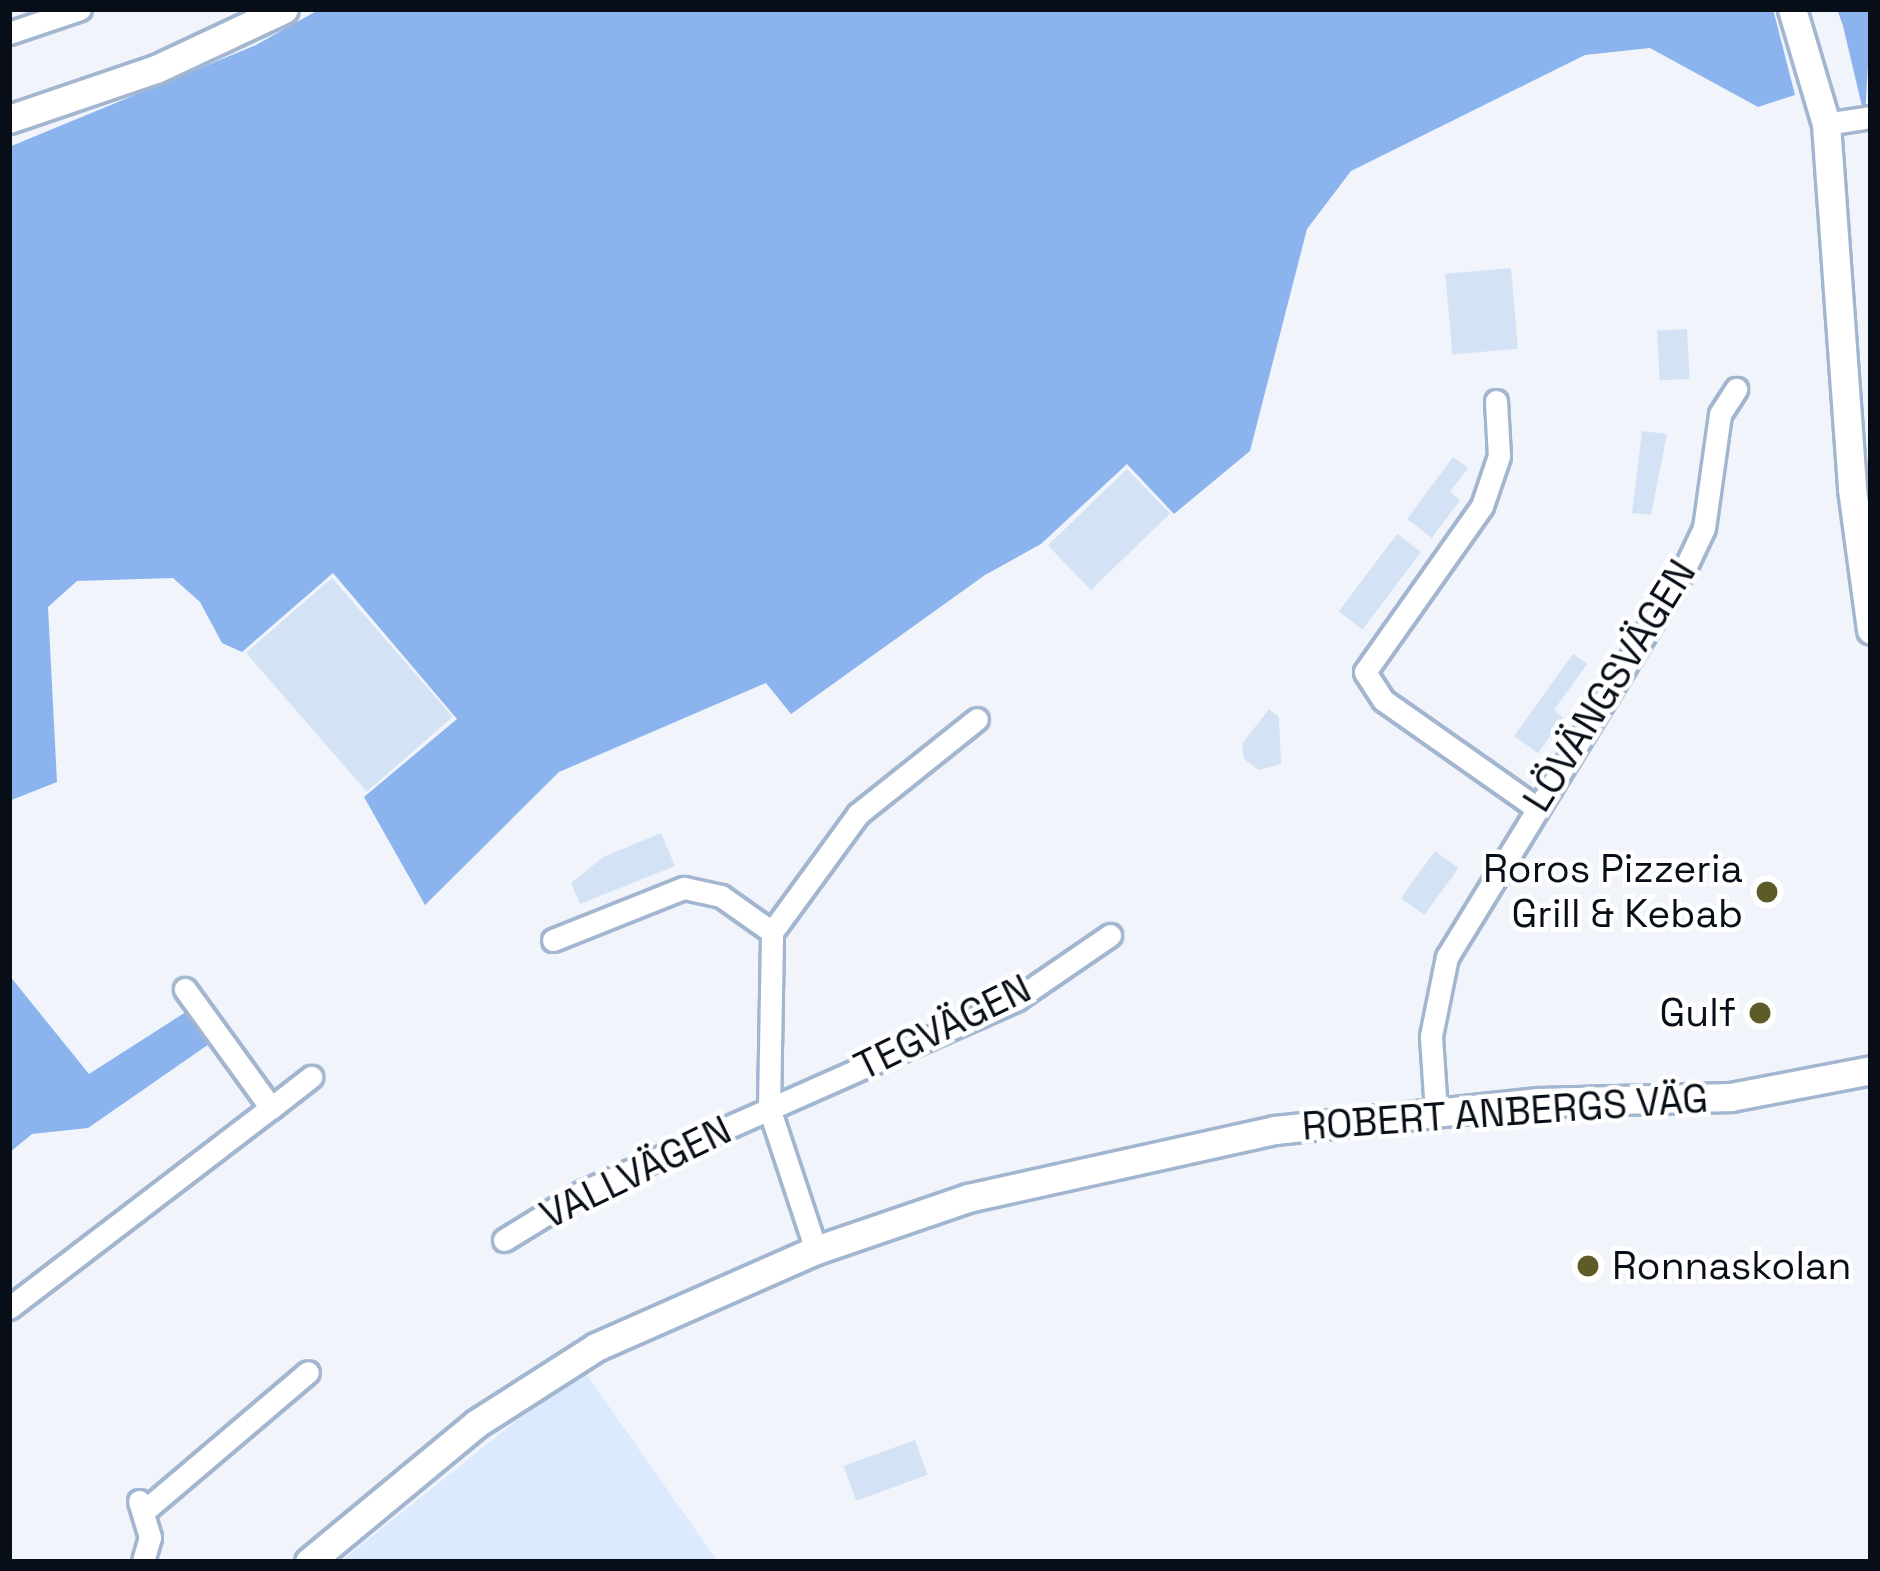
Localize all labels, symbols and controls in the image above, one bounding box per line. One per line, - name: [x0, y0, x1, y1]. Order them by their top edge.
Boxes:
- street label: LÖVÄNGSVÄGEN: [1514, 552, 1706, 820]
- place label: Roros Pizzeria Grill & Kebab: [1483, 847, 1743, 938]
- marker: Roros Pizzeria Grill & Kebab: [1754, 879, 1780, 905]
- street label: TEGVÄGEN: [847, 965, 1039, 1091]
- place label: Gulf: [1660, 990, 1736, 1036]
- marker: Gulf: [1747, 1000, 1773, 1026]
- street label: ROBERT ANBERGS VÄG: [1299, 1075, 1711, 1151]
- street label: VALLVÄGEN: [533, 1107, 739, 1239]
- place label: Ronnaskolan: [1612, 1243, 1851, 1289]
- marker: Ronnaskolan: [1575, 1253, 1601, 1279]

